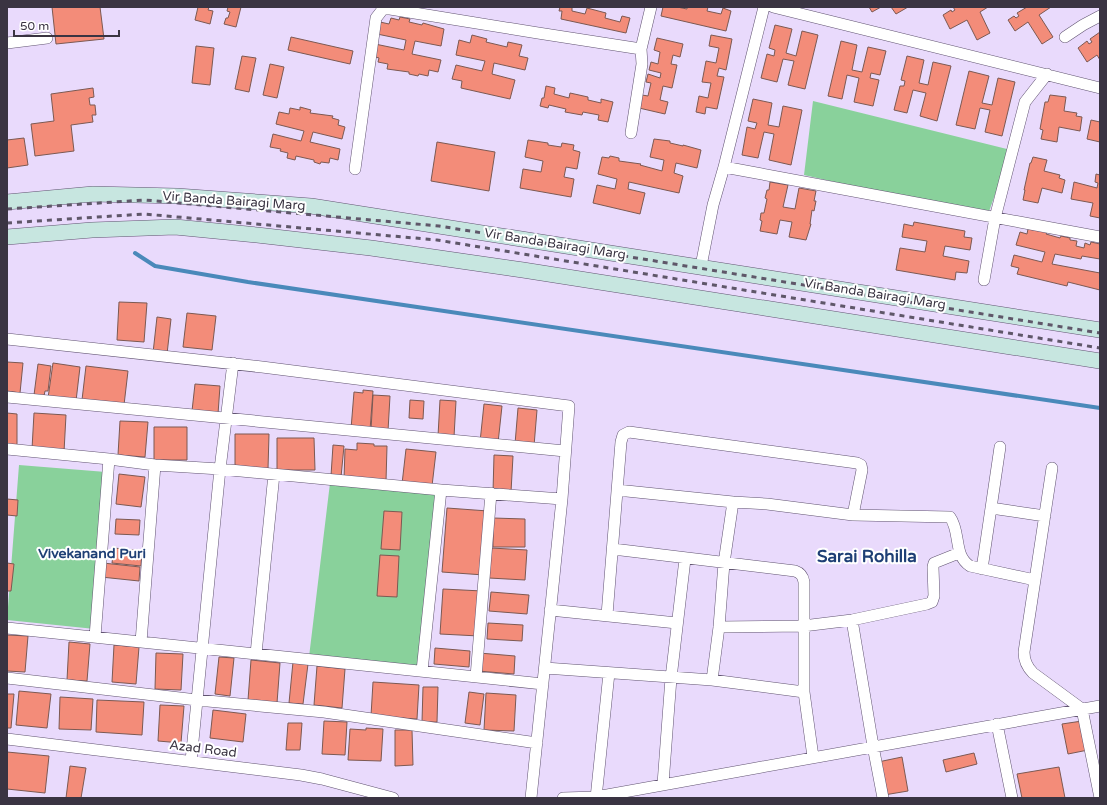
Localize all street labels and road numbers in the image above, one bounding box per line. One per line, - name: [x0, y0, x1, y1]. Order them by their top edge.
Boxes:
- street label: Vir Banda Bairagi Marg: [162, 188, 306, 214]
- street label: Vir Banda Bairagi Marg: [483, 225, 627, 263]
- street label: Vir Banda Bairagi Marg: [803, 275, 947, 313]
- street label: Azad Road: [168, 737, 238, 761]

